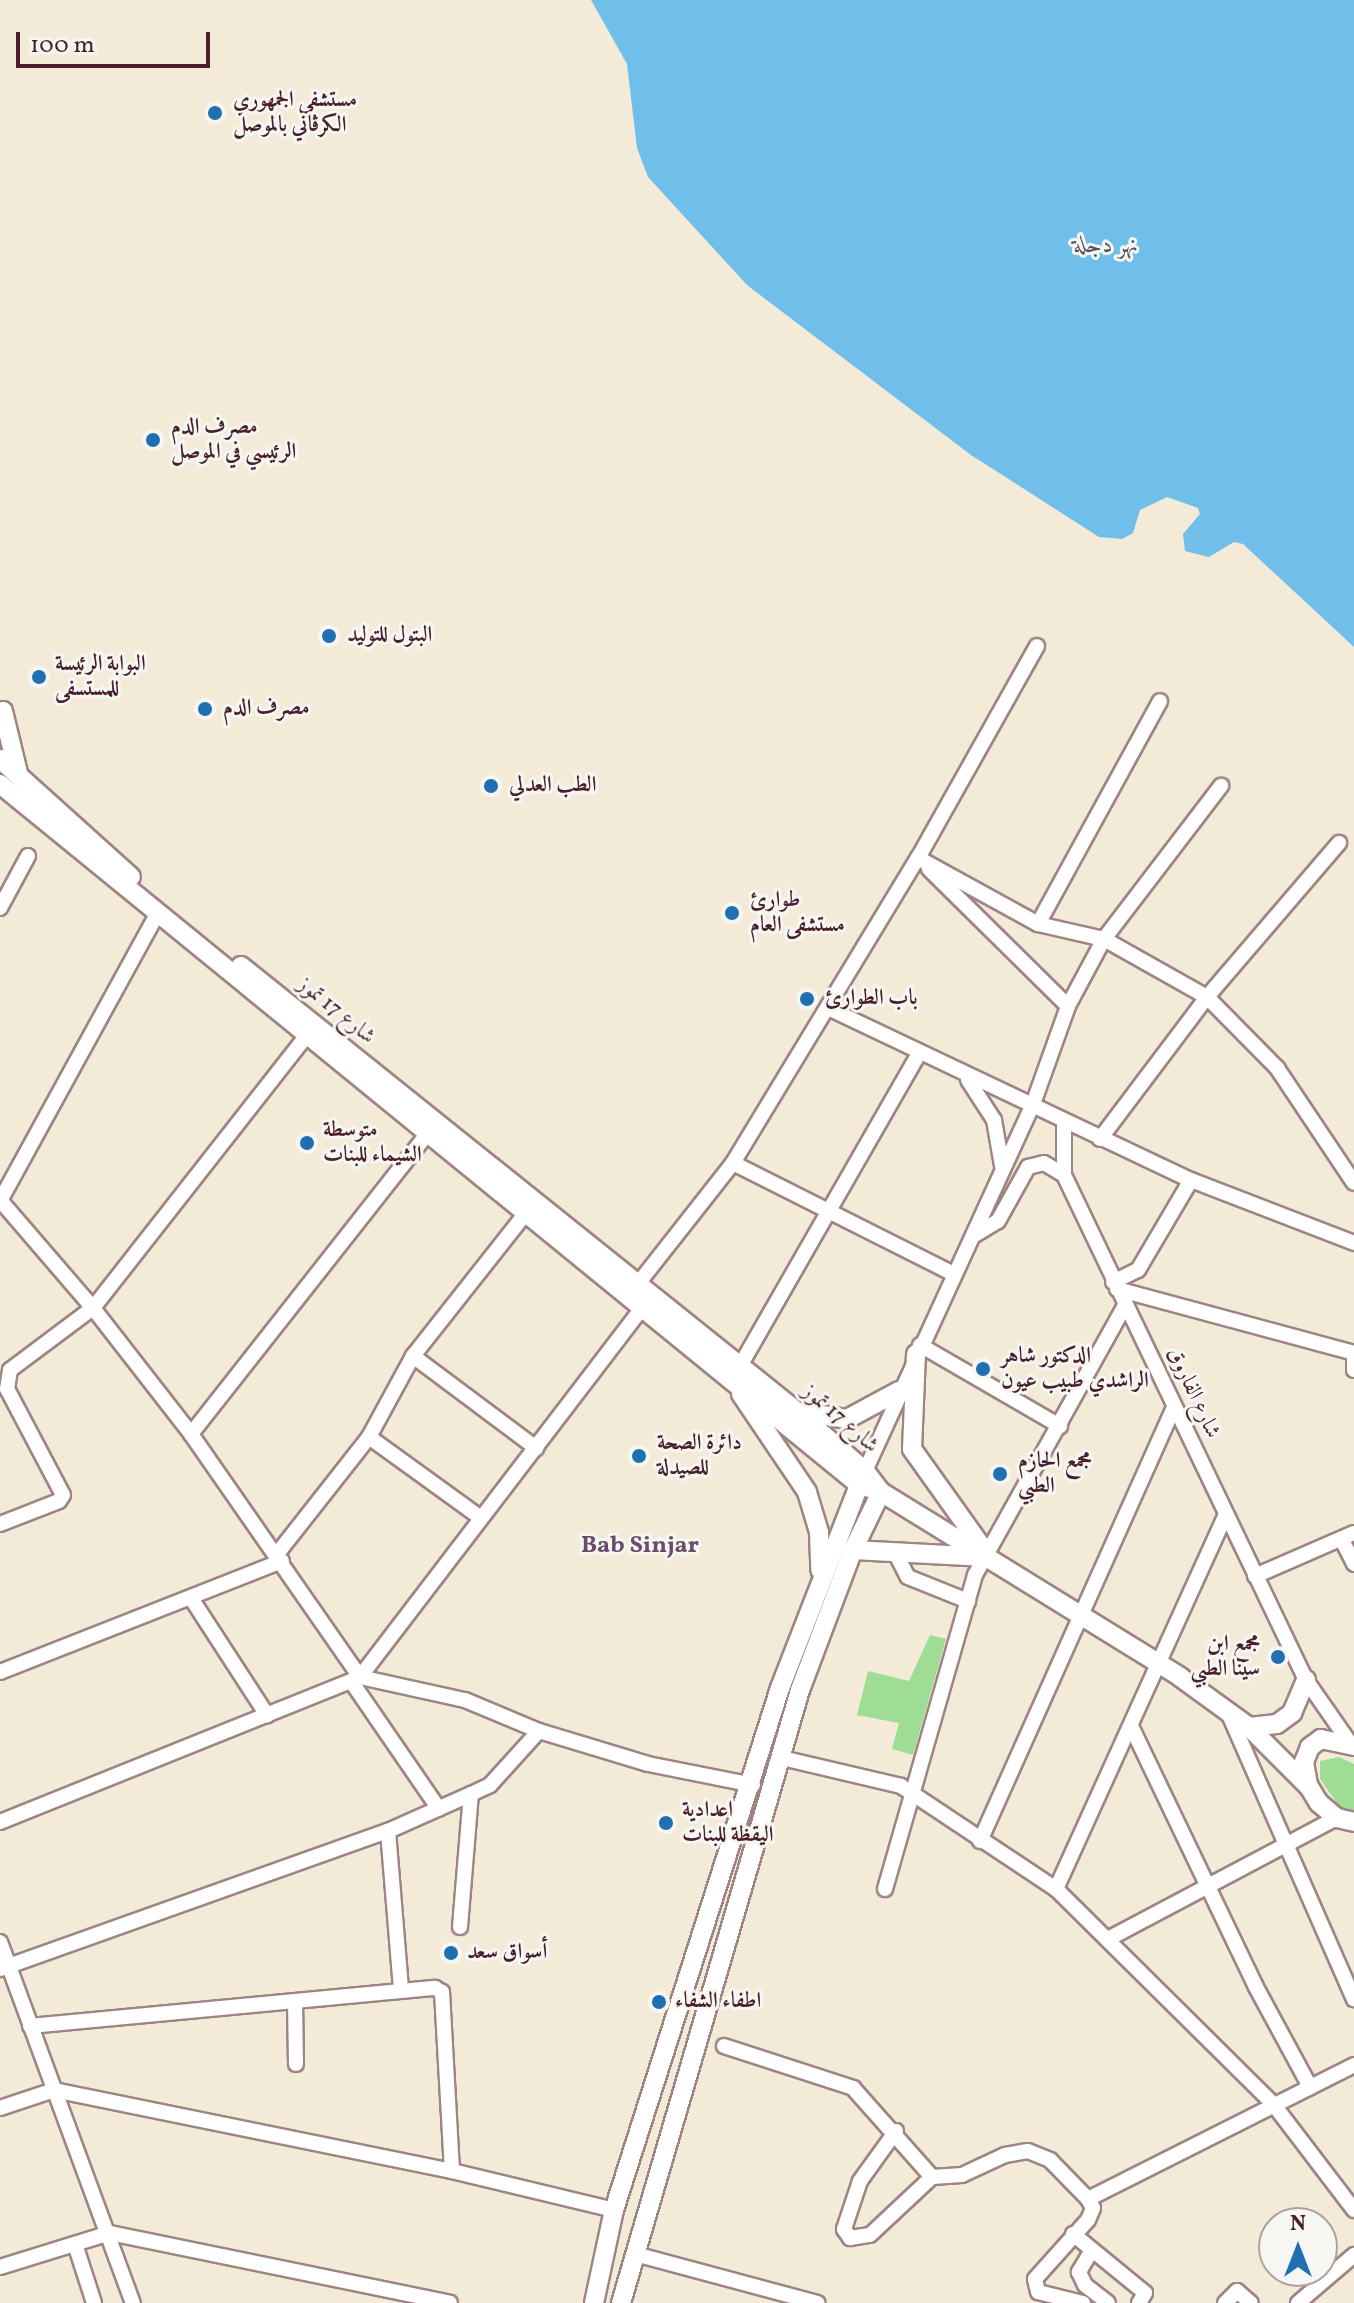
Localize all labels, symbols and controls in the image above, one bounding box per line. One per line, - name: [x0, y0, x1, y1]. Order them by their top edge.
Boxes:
- scale bar: [20, 16, 214, 66]
- text: 100 m: [30, 29, 95, 63]
- place label: مستشفى الجمهوري الكرڤاني بالموصل: [233, 87, 357, 138]
- marker: مستشفى الجمهوري الكرڤاني بالموصل: [204, 102, 226, 124]
- water label: نهر دجلة: [1074, 233, 1138, 261]
- place label: مصرف الدم الرئيسي في الموصل: [171, 414, 296, 466]
- marker: مصرف الدم الرئيسي في الموصل: [142, 429, 164, 451]
- place label: البتول للتوليد: [347, 623, 432, 649]
- marker: البتول للتوليد: [318, 625, 340, 647]
- place label: البوابة الرئيسة للمستسفى: [55, 651, 146, 702]
- marker: البوابة الرئيسة للمستسفى: [30, 668, 48, 686]
- place label: مصرف الدم: [223, 696, 310, 722]
- marker: مصرف الدم: [194, 698, 216, 720]
- place label: الطب العدلي: [509, 773, 596, 799]
- marker: الطب العدلي: [480, 775, 502, 797]
- place label: طوارئ مستشفى العام: [750, 887, 845, 938]
- marker: طوارئ مستشفى العام: [721, 902, 743, 924]
- street label: شارع 17 تموز: [292, 972, 380, 1050]
- place label: باب الطوارئ: [825, 986, 918, 1012]
- marker: باب الطوارئ: [796, 988, 818, 1010]
- place label: متوسطة الشيماء للبنات: [323, 1117, 422, 1168]
- marker: متوسطة الشيماء للبنات: [298, 1134, 316, 1152]
- place label: الدكتور شاهر الراشدي طبيب عيون: [1001, 1343, 1149, 1394]
- street label: شارع الفاروق: [1160, 1343, 1226, 1443]
- marker: الدكتور شاهر الراشدي طبيب عيون: [972, 1358, 994, 1380]
- street label: شارع 17 تموز: [797, 1379, 883, 1459]
- place label: دائرة الصحة للصيدلة: [657, 1430, 742, 1482]
- marker: دائرة الصحة للصيدلة: [628, 1445, 650, 1467]
- place label: مجمع الحازم الطبي: [1018, 1448, 1092, 1500]
- marker: مجمع الحازم الطبي: [989, 1463, 1011, 1485]
- district label: Bab Sinjar: [581, 1533, 699, 1561]
- place label: مجمع ابن سينا الطبي: [1191, 1631, 1260, 1682]
- marker: مجمع ابن سينا الطبي: [1267, 1646, 1289, 1668]
- place label: اعدادية اليقظة للبنات: [682, 1797, 774, 1848]
- marker: اعدادية اليقظة للبنات: [657, 1814, 675, 1832]
- place label: أسواق سعد: [467, 1940, 547, 1966]
- marker: أسواق سعد: [442, 1944, 460, 1962]
- place label: اطفاء الشفاء: [675, 1989, 761, 2015]
- marker: اطفاء الشفاء: [650, 1993, 668, 2011]
- north arrow: [1258, 2207, 1338, 2287]
- text: N: [1290, 2209, 1306, 2240]

